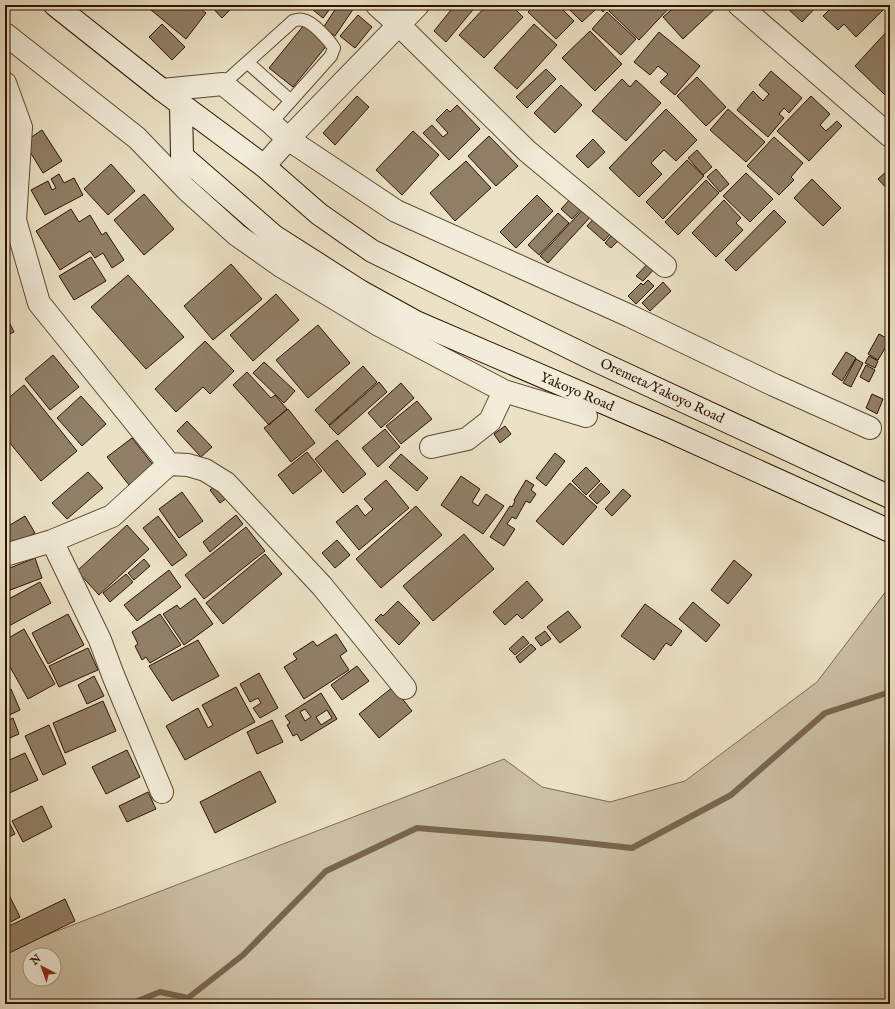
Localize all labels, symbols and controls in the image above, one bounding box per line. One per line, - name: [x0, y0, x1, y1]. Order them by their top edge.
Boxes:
- street label: Oremeta/Yakoyo Road: [597, 354, 727, 428]
- street label: Yakoyo Road: [537, 368, 617, 416]
- north arrow: [22, 947, 62, 987]
- text: N: [27, 951, 45, 969]

